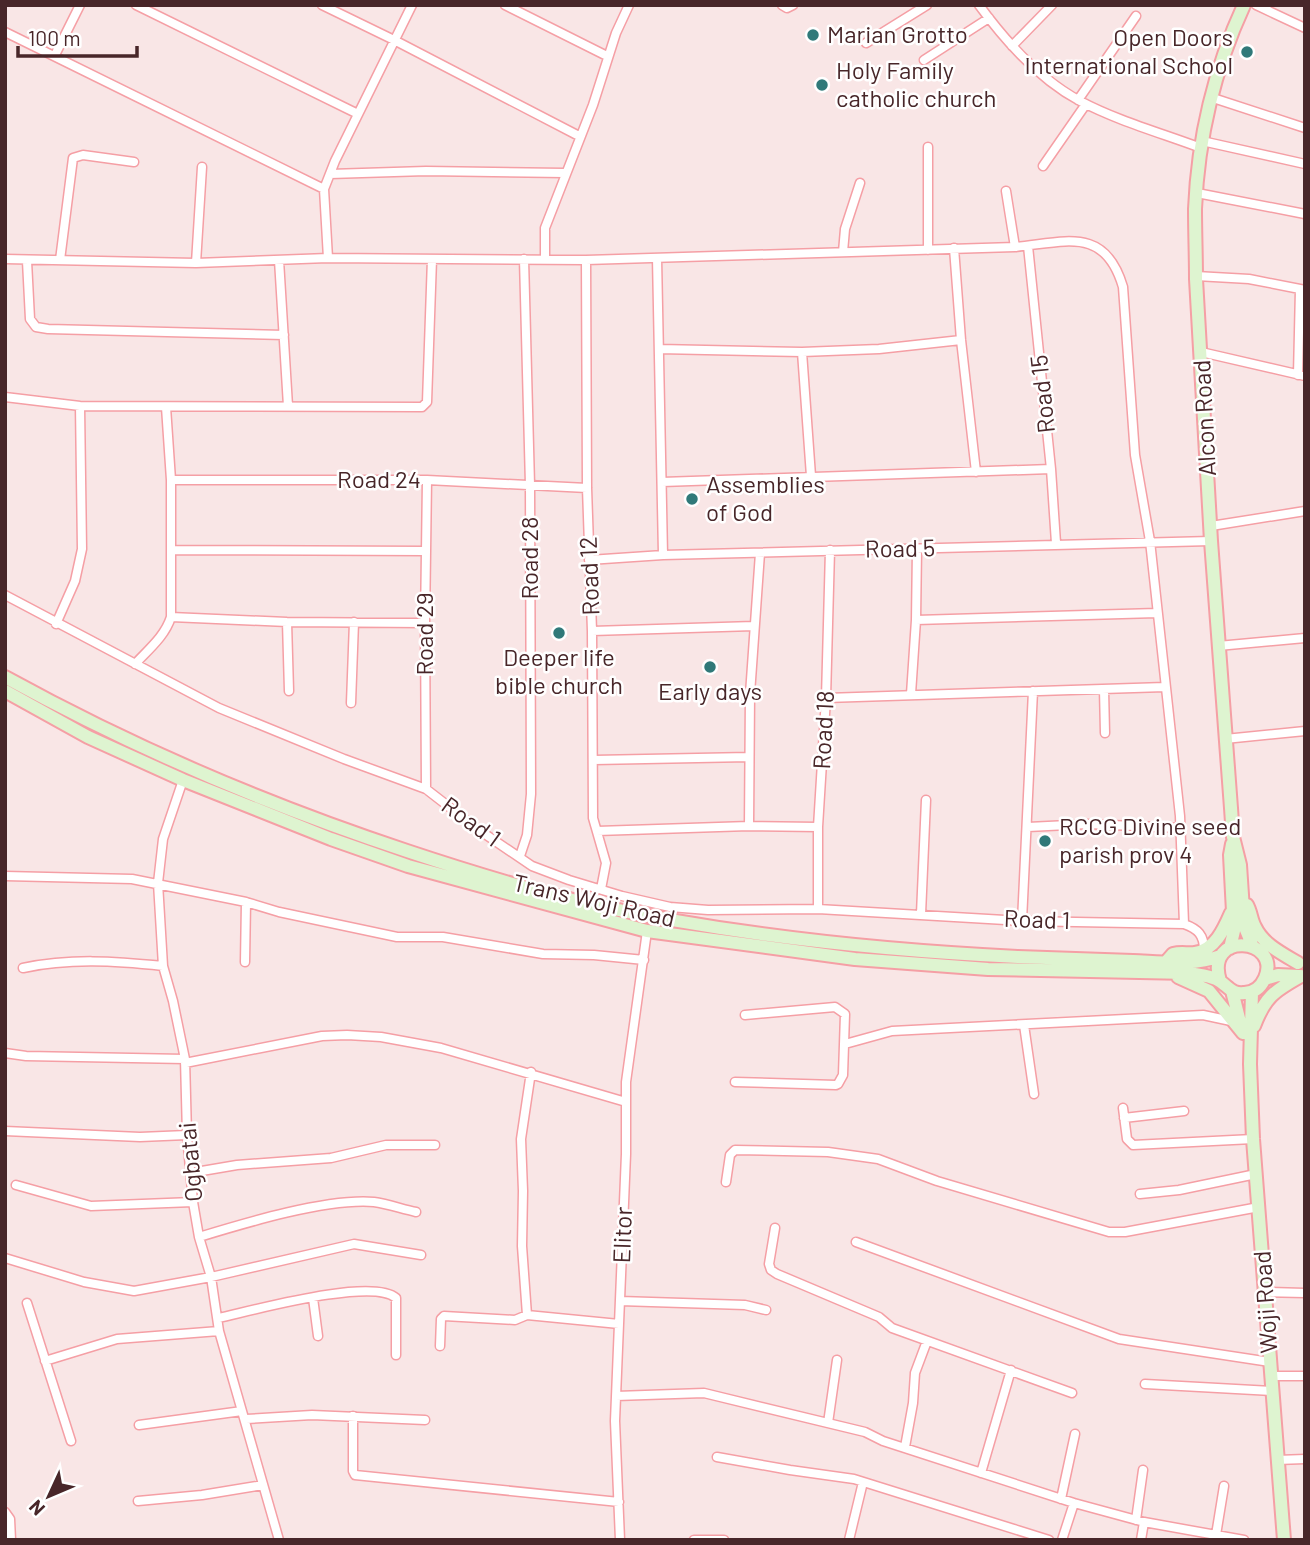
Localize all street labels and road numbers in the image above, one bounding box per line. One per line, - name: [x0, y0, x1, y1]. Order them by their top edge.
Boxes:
- street label: Road 15: [1023, 354, 1060, 435]
- street label: Alcon Road: [1186, 359, 1221, 477]
- street label: Road 24: [337, 464, 421, 493]
- street label: Road 28: [514, 516, 543, 600]
- street label: Road 5: [865, 532, 935, 563]
- street label: Road 12: [573, 536, 604, 616]
- street label: Road 29: [409, 592, 438, 676]
- street label: Road 18: [806, 690, 839, 770]
- street label: Road 1: [437, 790, 507, 852]
- street label: Trans Woji Road: [510, 867, 678, 932]
- street label: Road 1: [1003, 903, 1071, 934]
- street label: Ogbatai: [172, 1121, 207, 1203]
- street label: Elitor: [606, 1206, 637, 1264]
- street label: Woji Road: [1246, 1250, 1283, 1354]

